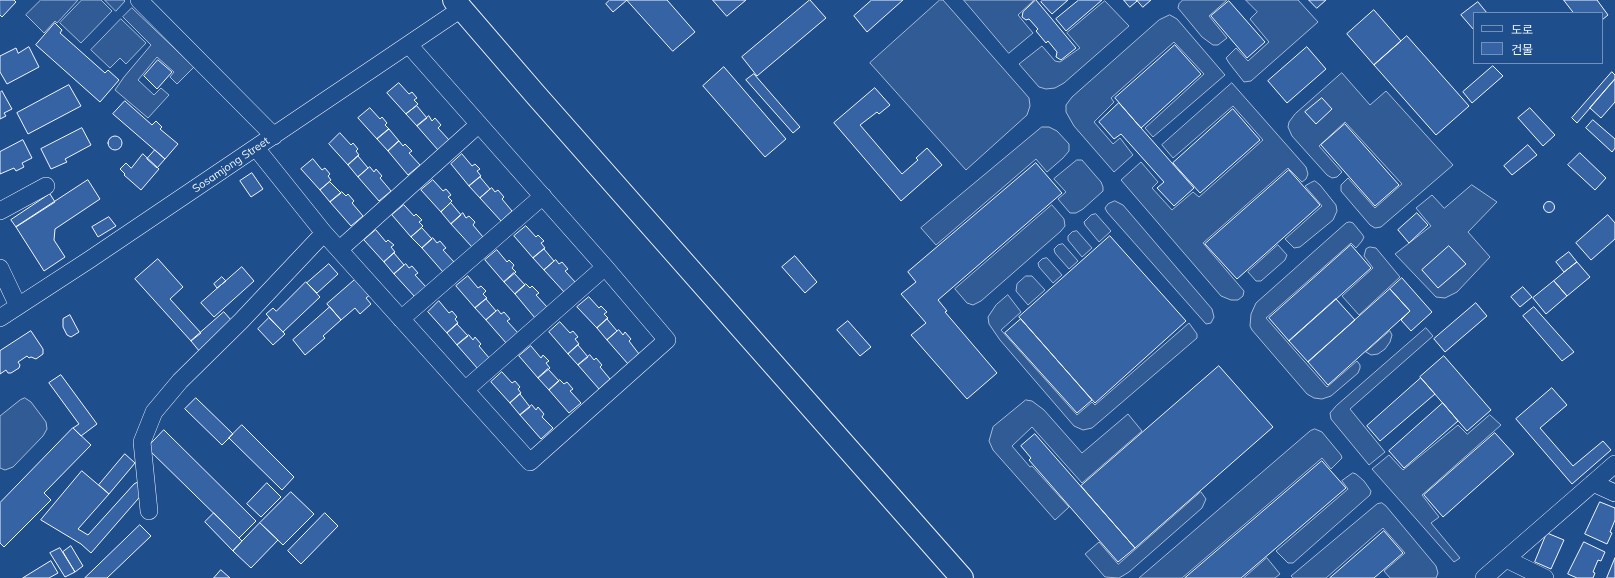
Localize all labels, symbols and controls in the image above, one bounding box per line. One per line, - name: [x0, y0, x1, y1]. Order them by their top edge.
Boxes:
- legend: [1473, 12, 1603, 64]
- text: 도로: [1511, 22, 1533, 37]
- text: 건물: [1511, 42, 1533, 57]
- street label: Sosamjong Street: [190, 134, 272, 196]

